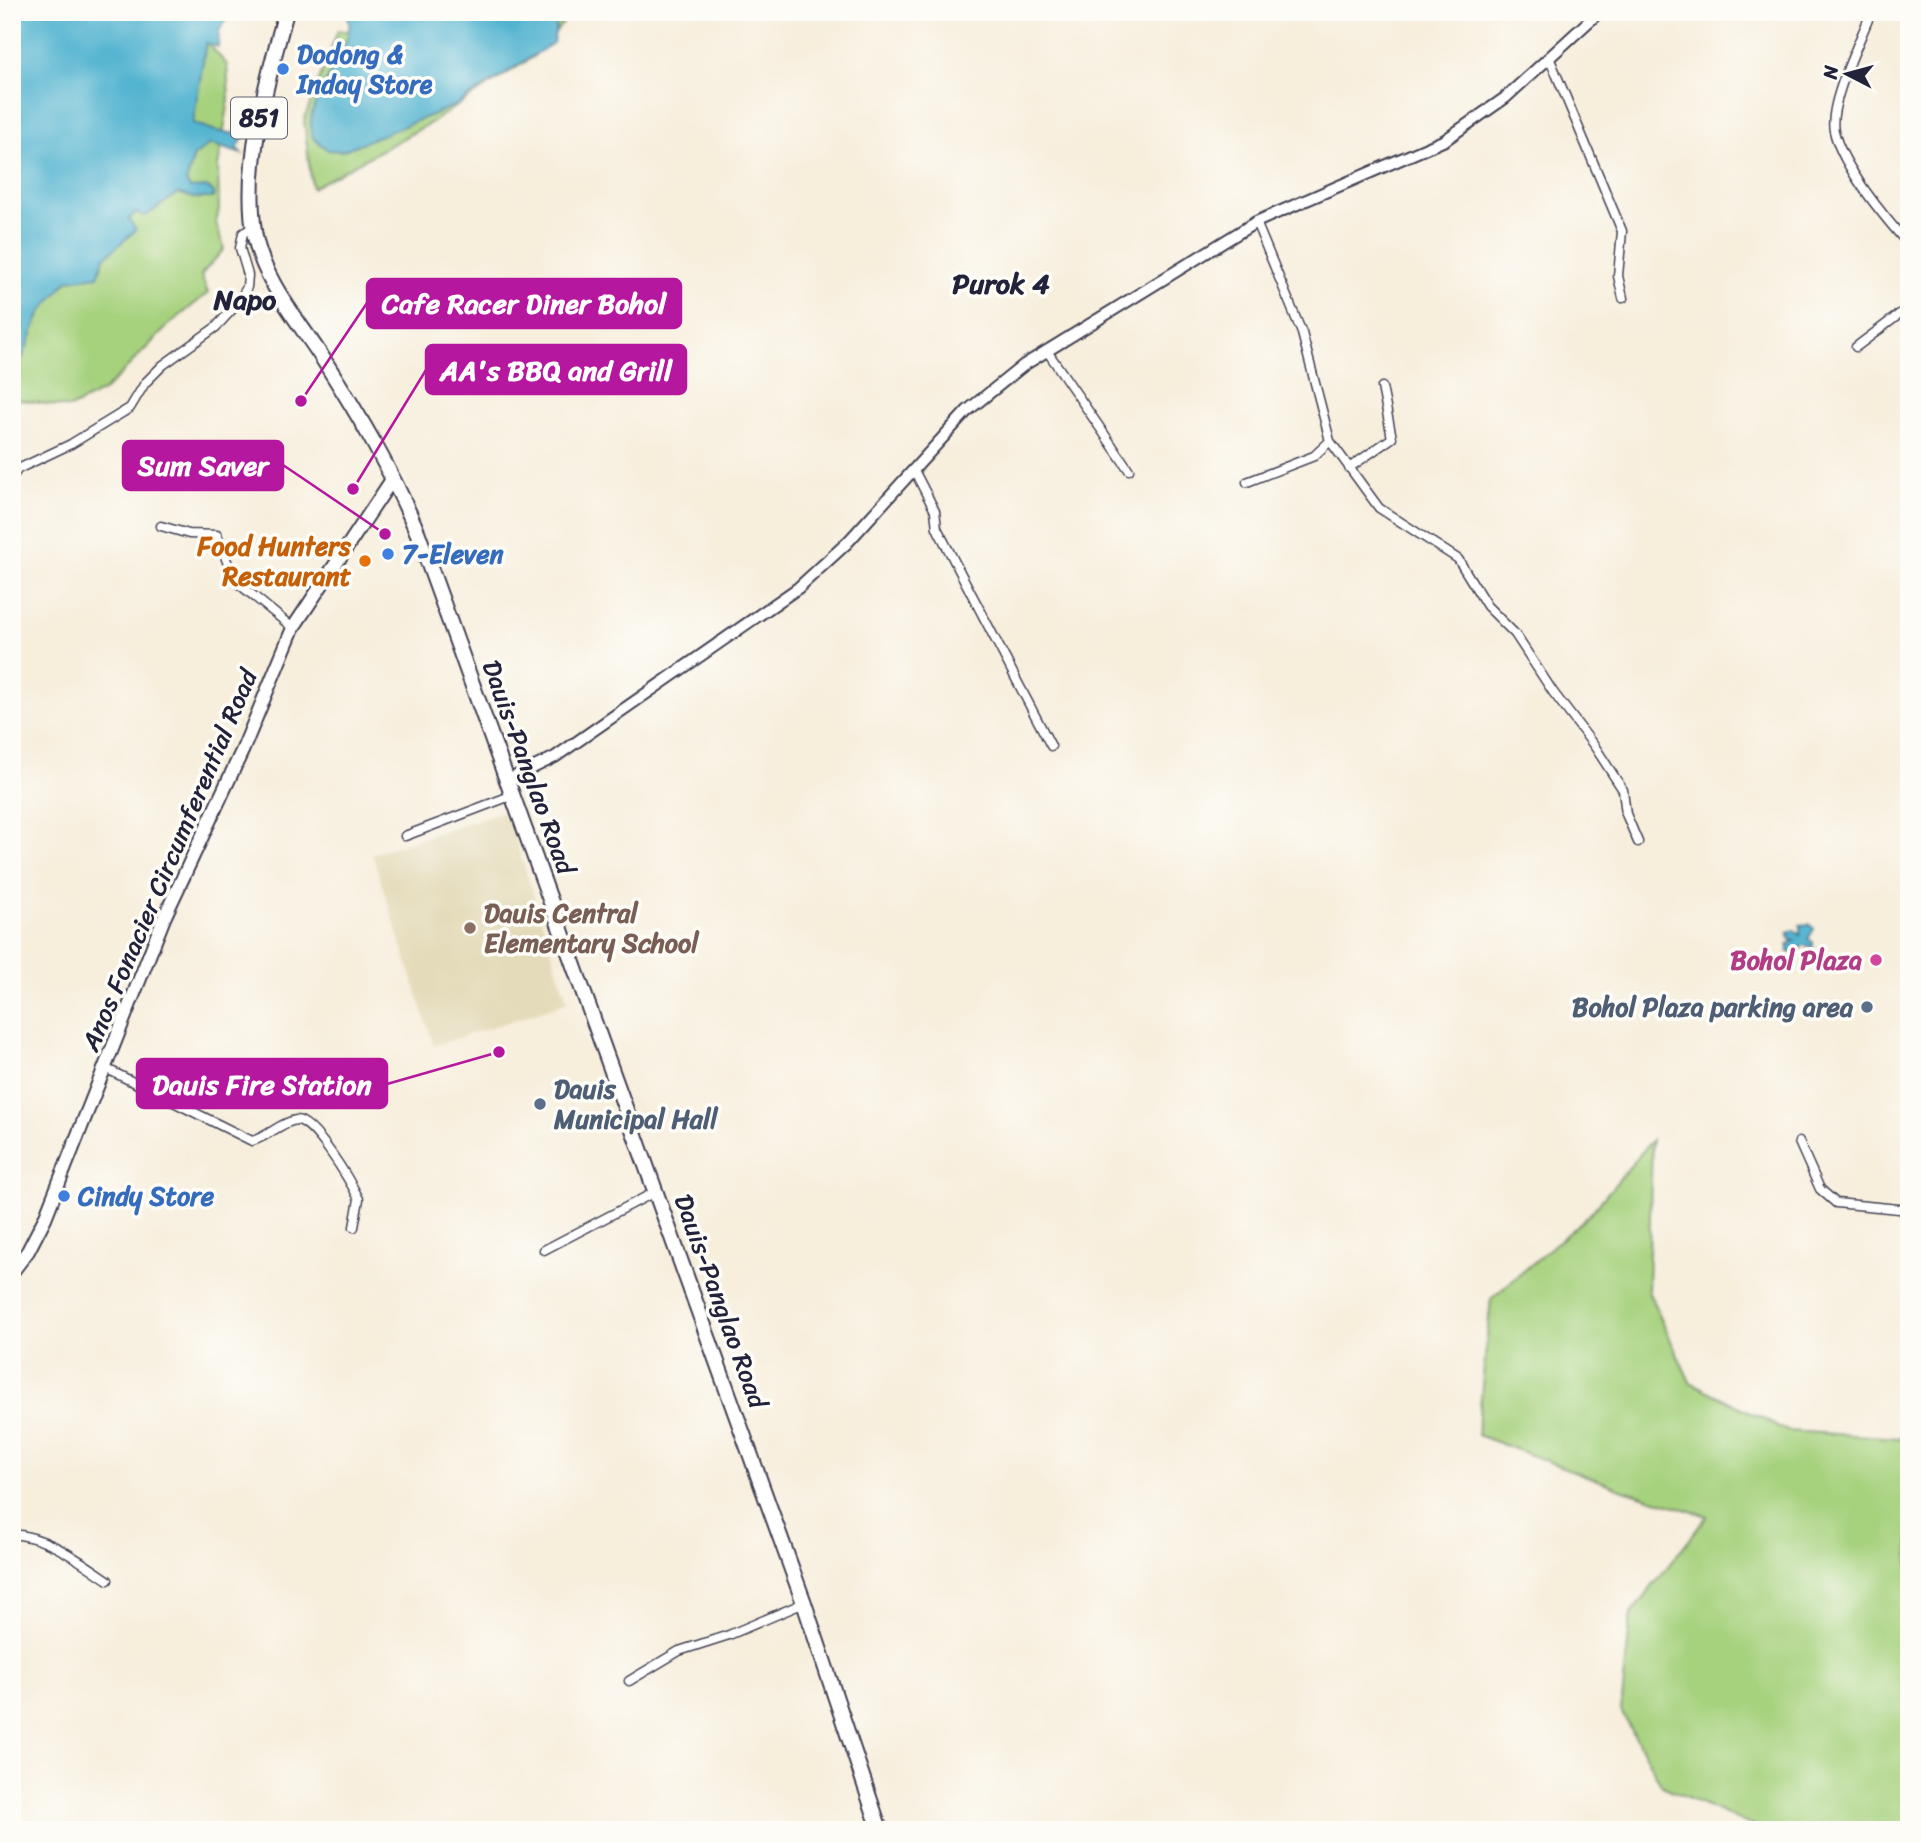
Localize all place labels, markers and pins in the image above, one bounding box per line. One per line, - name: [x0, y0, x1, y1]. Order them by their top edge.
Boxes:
- place label: Dodong & Inday Store: [295, 31, 433, 107]
- marker: Dodong & Inday Store: [275, 61, 291, 77]
- callout: Cafe Racer Diner Bohol: [367, 279, 681, 328]
- callout: AA's BBQ and Grill: [426, 345, 686, 394]
- callout: Sum Saver: [123, 441, 283, 490]
- place label: Food Hunters Restaurant: [196, 523, 352, 599]
- place label: 7-Eleven: [402, 531, 505, 577]
- marker: 7-Eleven: [380, 546, 396, 562]
- marker: Food Hunters Restaurant: [357, 553, 373, 569]
- place label: Dauis Central Elementary School: [484, 890, 700, 966]
- marker: Dauis Central Elementary School: [462, 920, 478, 936]
- place label: Bohol Plaza: [1730, 937, 1862, 983]
- marker: Bohol Plaza: [1868, 952, 1884, 968]
- place label: Bohol Plaza parking area: [1572, 984, 1854, 1030]
- marker: Bohol Plaza parking area: [1859, 999, 1875, 1015]
- callout: Dauis Fire Station: [137, 1059, 387, 1108]
- place label: Dauis Municipal Hall: [553, 1066, 719, 1142]
- marker: Dauis Municipal Hall: [532, 1096, 548, 1112]
- place label: Cindy Store: [77, 1173, 215, 1219]
- marker: Cindy Store: [56, 1188, 72, 1204]

